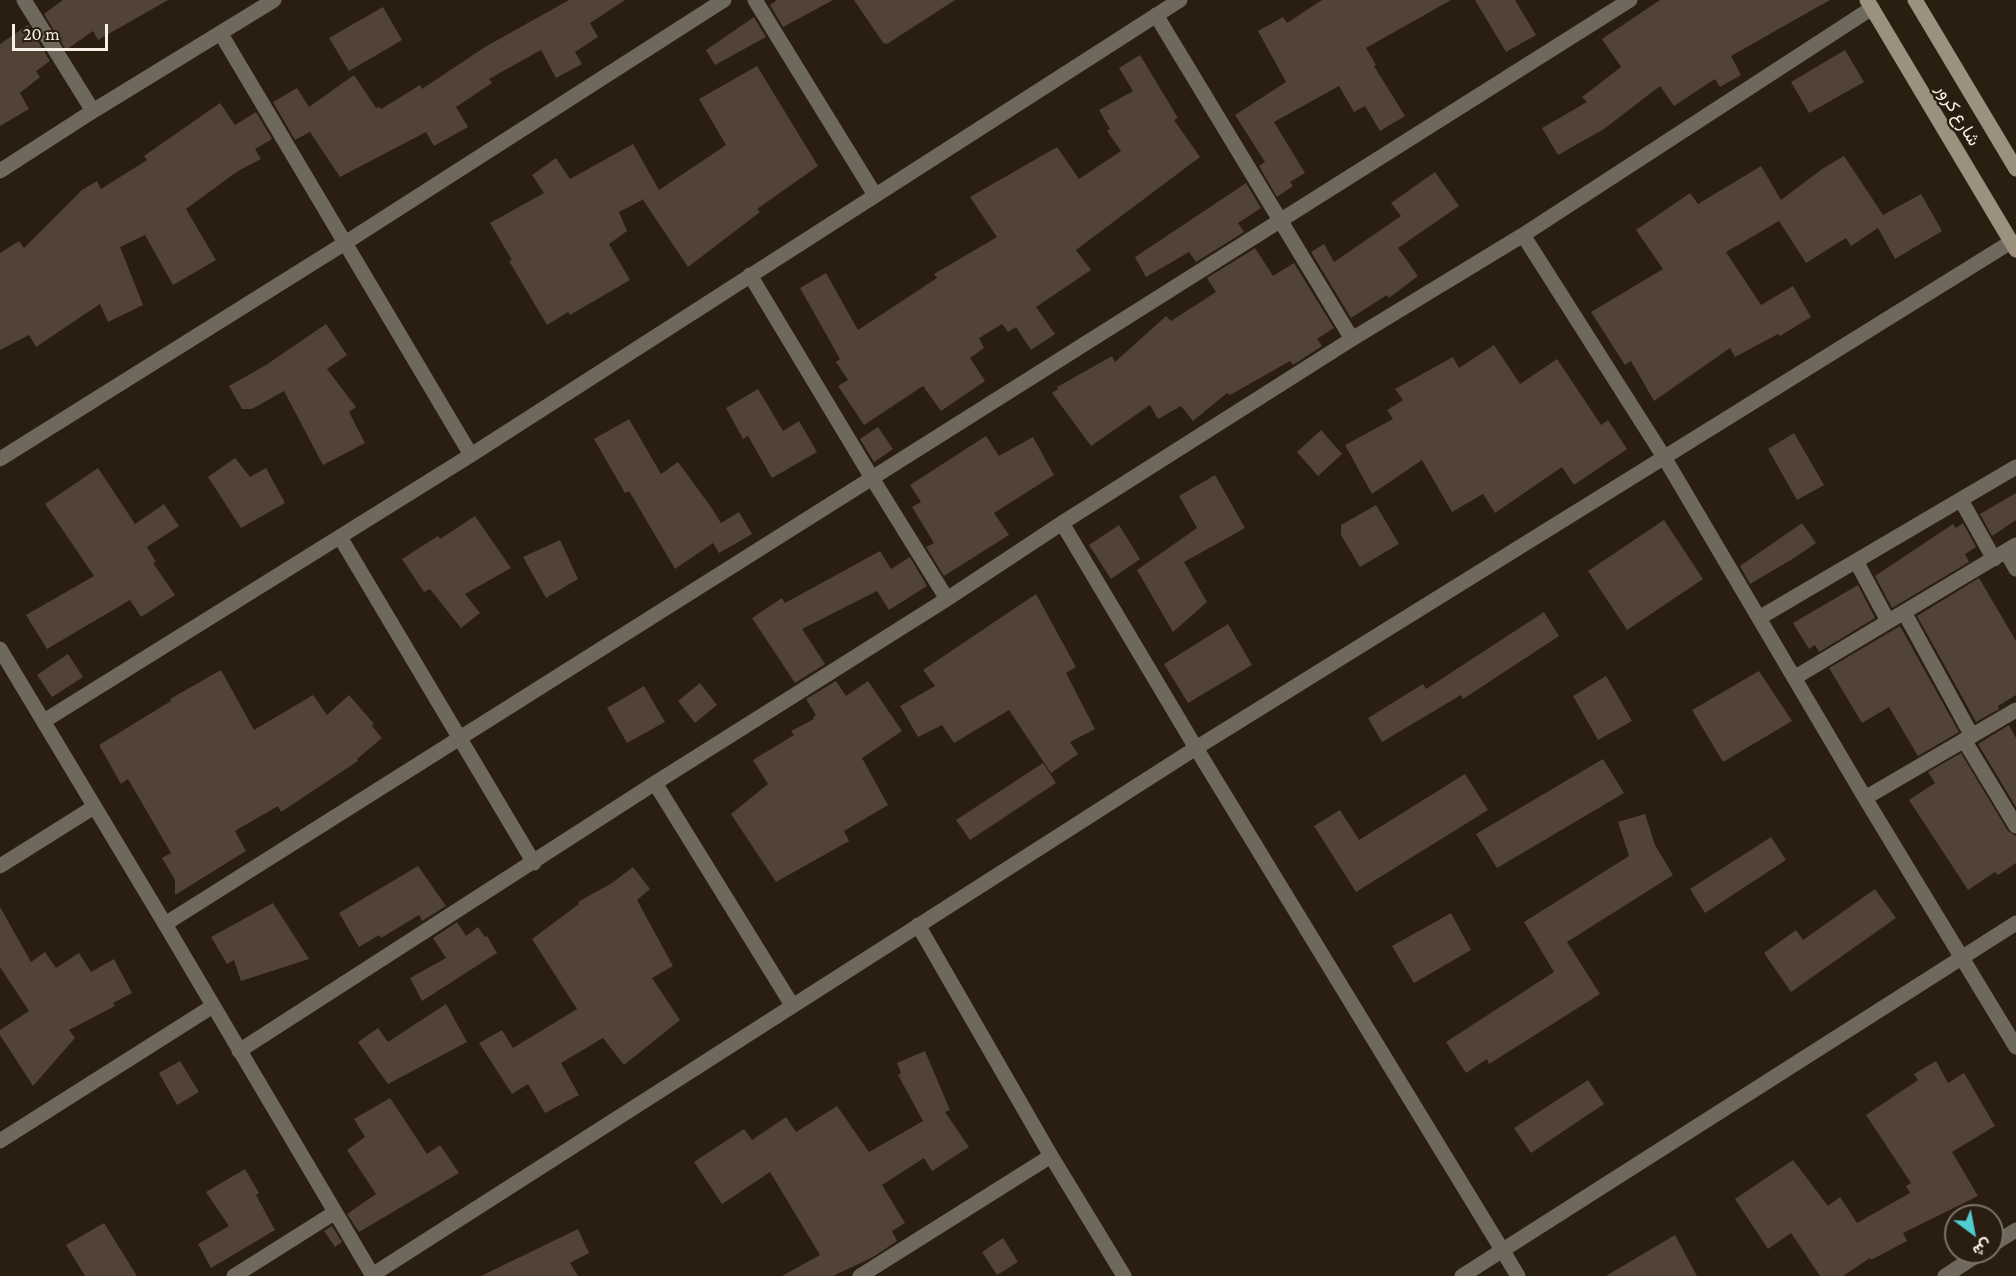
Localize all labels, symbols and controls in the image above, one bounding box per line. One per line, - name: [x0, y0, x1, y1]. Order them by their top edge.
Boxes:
- scale bar: [15, 12, 111, 50]
- text: 20 m: [23, 24, 60, 44]
- street label: شارع كرور: [1931, 80, 1985, 150]
- north arrow: [1944, 1204, 2004, 1264]
- text: ش: [1970, 1236, 1995, 1260]

